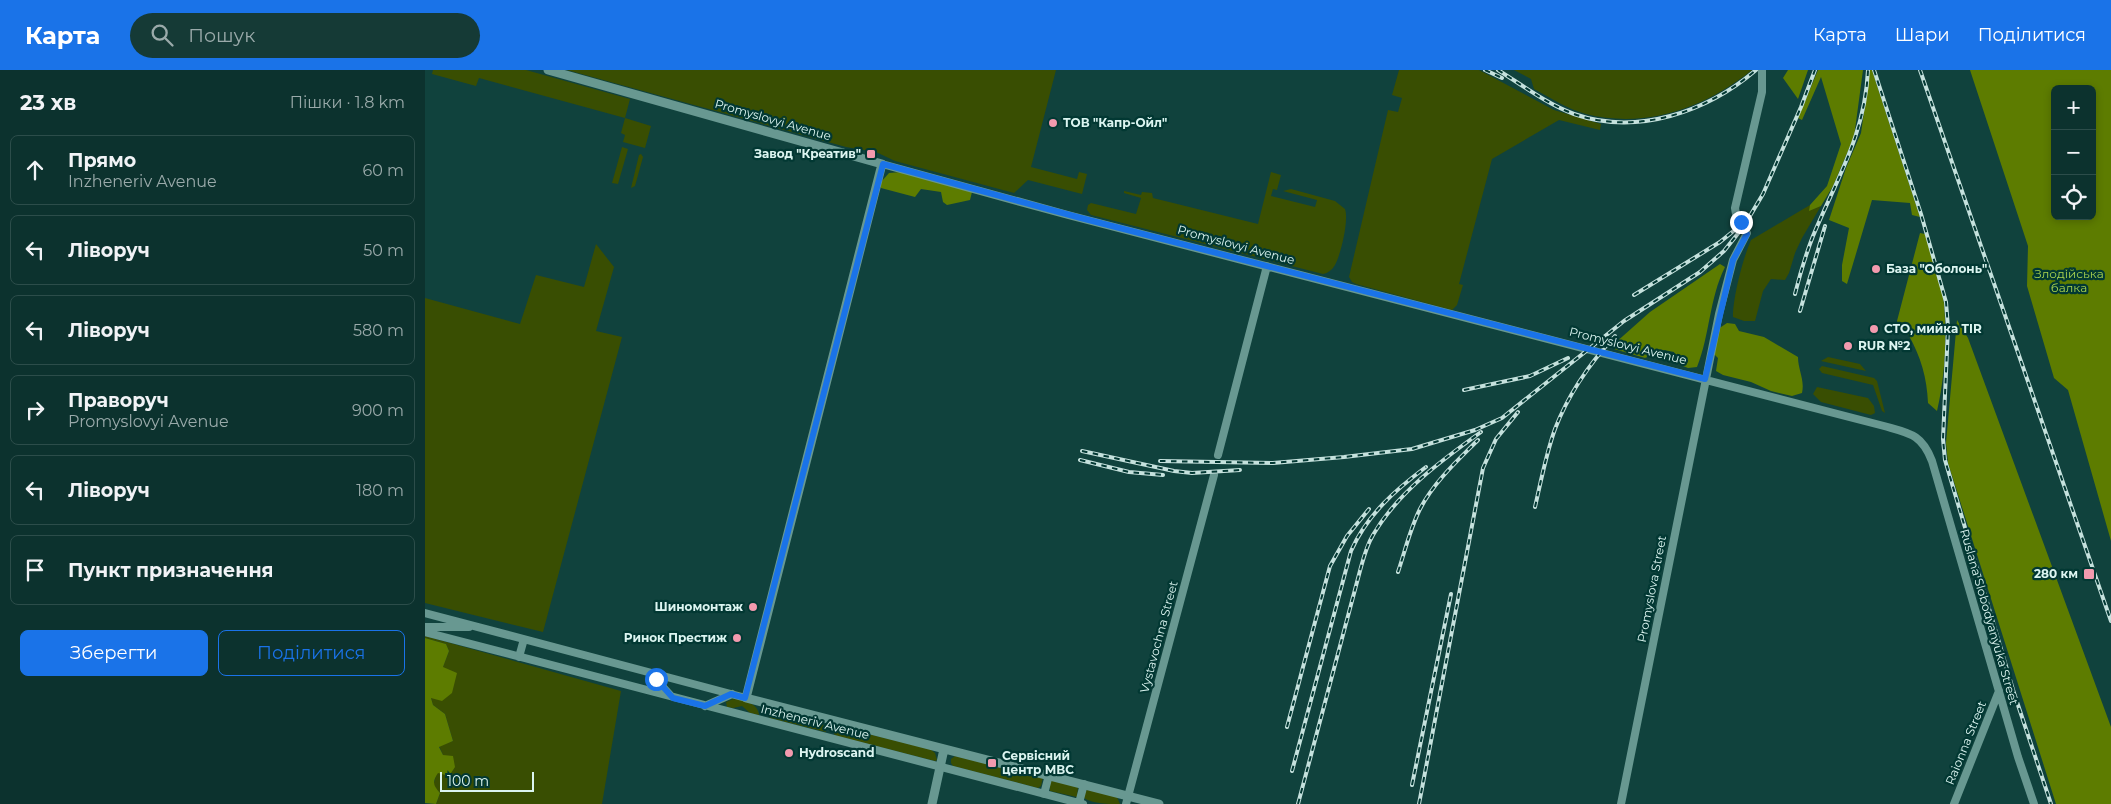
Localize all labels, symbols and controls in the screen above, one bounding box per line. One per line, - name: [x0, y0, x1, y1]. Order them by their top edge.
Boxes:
- search box: [130, 13, 480, 58]
- text: Карта: [25, 21, 100, 50]
- icon: search: [148, 21, 176, 49]
- text: Пошук: [188, 24, 255, 47]
- text: Карта: [1813, 24, 1867, 46]
- text: Шари: [1895, 24, 1950, 46]
- text: Поділитися: [1978, 24, 2086, 46]
- map controls: [2051, 85, 2096, 220]
- button: +: [2051, 85, 2096, 130]
- text: 23 хв: [20, 90, 76, 115]
- text: Пішки · 1.8 km: [290, 93, 405, 112]
- street label: Promyslovyi Avenue: [713, 96, 833, 143]
- place label: ТОВ "Капр-Ойл": [1063, 115, 1167, 130]
- marker: ТОВ "Капр-Ойл": [1047, 117, 1059, 129]
- button: −: [2051, 130, 2096, 175]
- place label: Завод "Креатив": [753, 146, 861, 161]
- marker: Завод "Креатив": [865, 148, 877, 160]
- text: Прямо: [68, 149, 136, 172]
- icon: ahead: [21, 156, 49, 184]
- text: 60 m: [362, 161, 404, 180]
- text: Inzheneriv Avenue: [68, 172, 217, 191]
- button: locate: [2051, 175, 2096, 220]
- route end: [1730, 211, 1753, 234]
- street label: Promyslovyi Avenue: [1176, 222, 1296, 267]
- icon: left: [21, 236, 49, 264]
- text: Ліворуч: [68, 239, 150, 262]
- text: 50 m: [363, 241, 404, 260]
- place label: База "Оболонь": [1886, 261, 1987, 276]
- marker: База "Оболонь": [1870, 263, 1882, 275]
- park label: Злодійська балка: [2034, 266, 2104, 295]
- icon: left: [21, 316, 49, 344]
- text: Ліворуч: [68, 319, 150, 342]
- text: 580 m: [353, 321, 404, 340]
- place label: СТО, мийка TIR: [1884, 321, 1982, 336]
- marker: СТО, мийка TIR: [1868, 323, 1880, 335]
- street label: Promyslovyi Avenue: [1568, 324, 1688, 367]
- place label: RUR №2: [1858, 338, 1910, 353]
- marker: RUR №2: [1842, 340, 1854, 352]
- text: Праворуч: [68, 389, 169, 412]
- icon: right: [21, 396, 49, 424]
- text: 900 m: [352, 401, 404, 420]
- text: Promyslovyi Avenue: [68, 412, 229, 431]
- icon: left: [21, 476, 49, 504]
- text: Ліворуч: [68, 479, 150, 502]
- text: 180 m: [356, 481, 404, 500]
- street label: Ruslana Slobodyanyuka Street: [1957, 527, 2022, 707]
- street label: Promyslova Street: [1634, 534, 1669, 644]
- icon: arrive: [21, 556, 49, 584]
- text: Пункт призначення: [68, 559, 274, 582]
- place label: 280 км: [2034, 566, 2078, 581]
- marker: 280 км: [2082, 567, 2096, 581]
- street label: Vystavochna Street: [1136, 579, 1181, 695]
- place label: Шиномонтаж: [655, 599, 743, 614]
- marker: Шиномонтаж: [747, 601, 759, 613]
- button: Зберегти: [20, 630, 208, 676]
- button: Поділитися: [218, 630, 405, 676]
- place label: Ринок Престиж: [624, 630, 727, 645]
- marker: Ринок Престиж: [731, 632, 743, 644]
- route start: [645, 668, 668, 691]
- street label: Raionna Street: [1942, 699, 1989, 787]
- street label: Inzheneriv Avenue: [759, 701, 871, 742]
- place label: Hydroscand: [799, 745, 874, 760]
- marker: Hydroscand: [783, 747, 795, 759]
- place label: Сервісний центр МВС: [1002, 748, 1074, 777]
- marker: Сервісний центр МВС: [986, 757, 998, 769]
- scale bar: [440, 769, 534, 792]
- text: 100 m: [447, 772, 489, 790]

